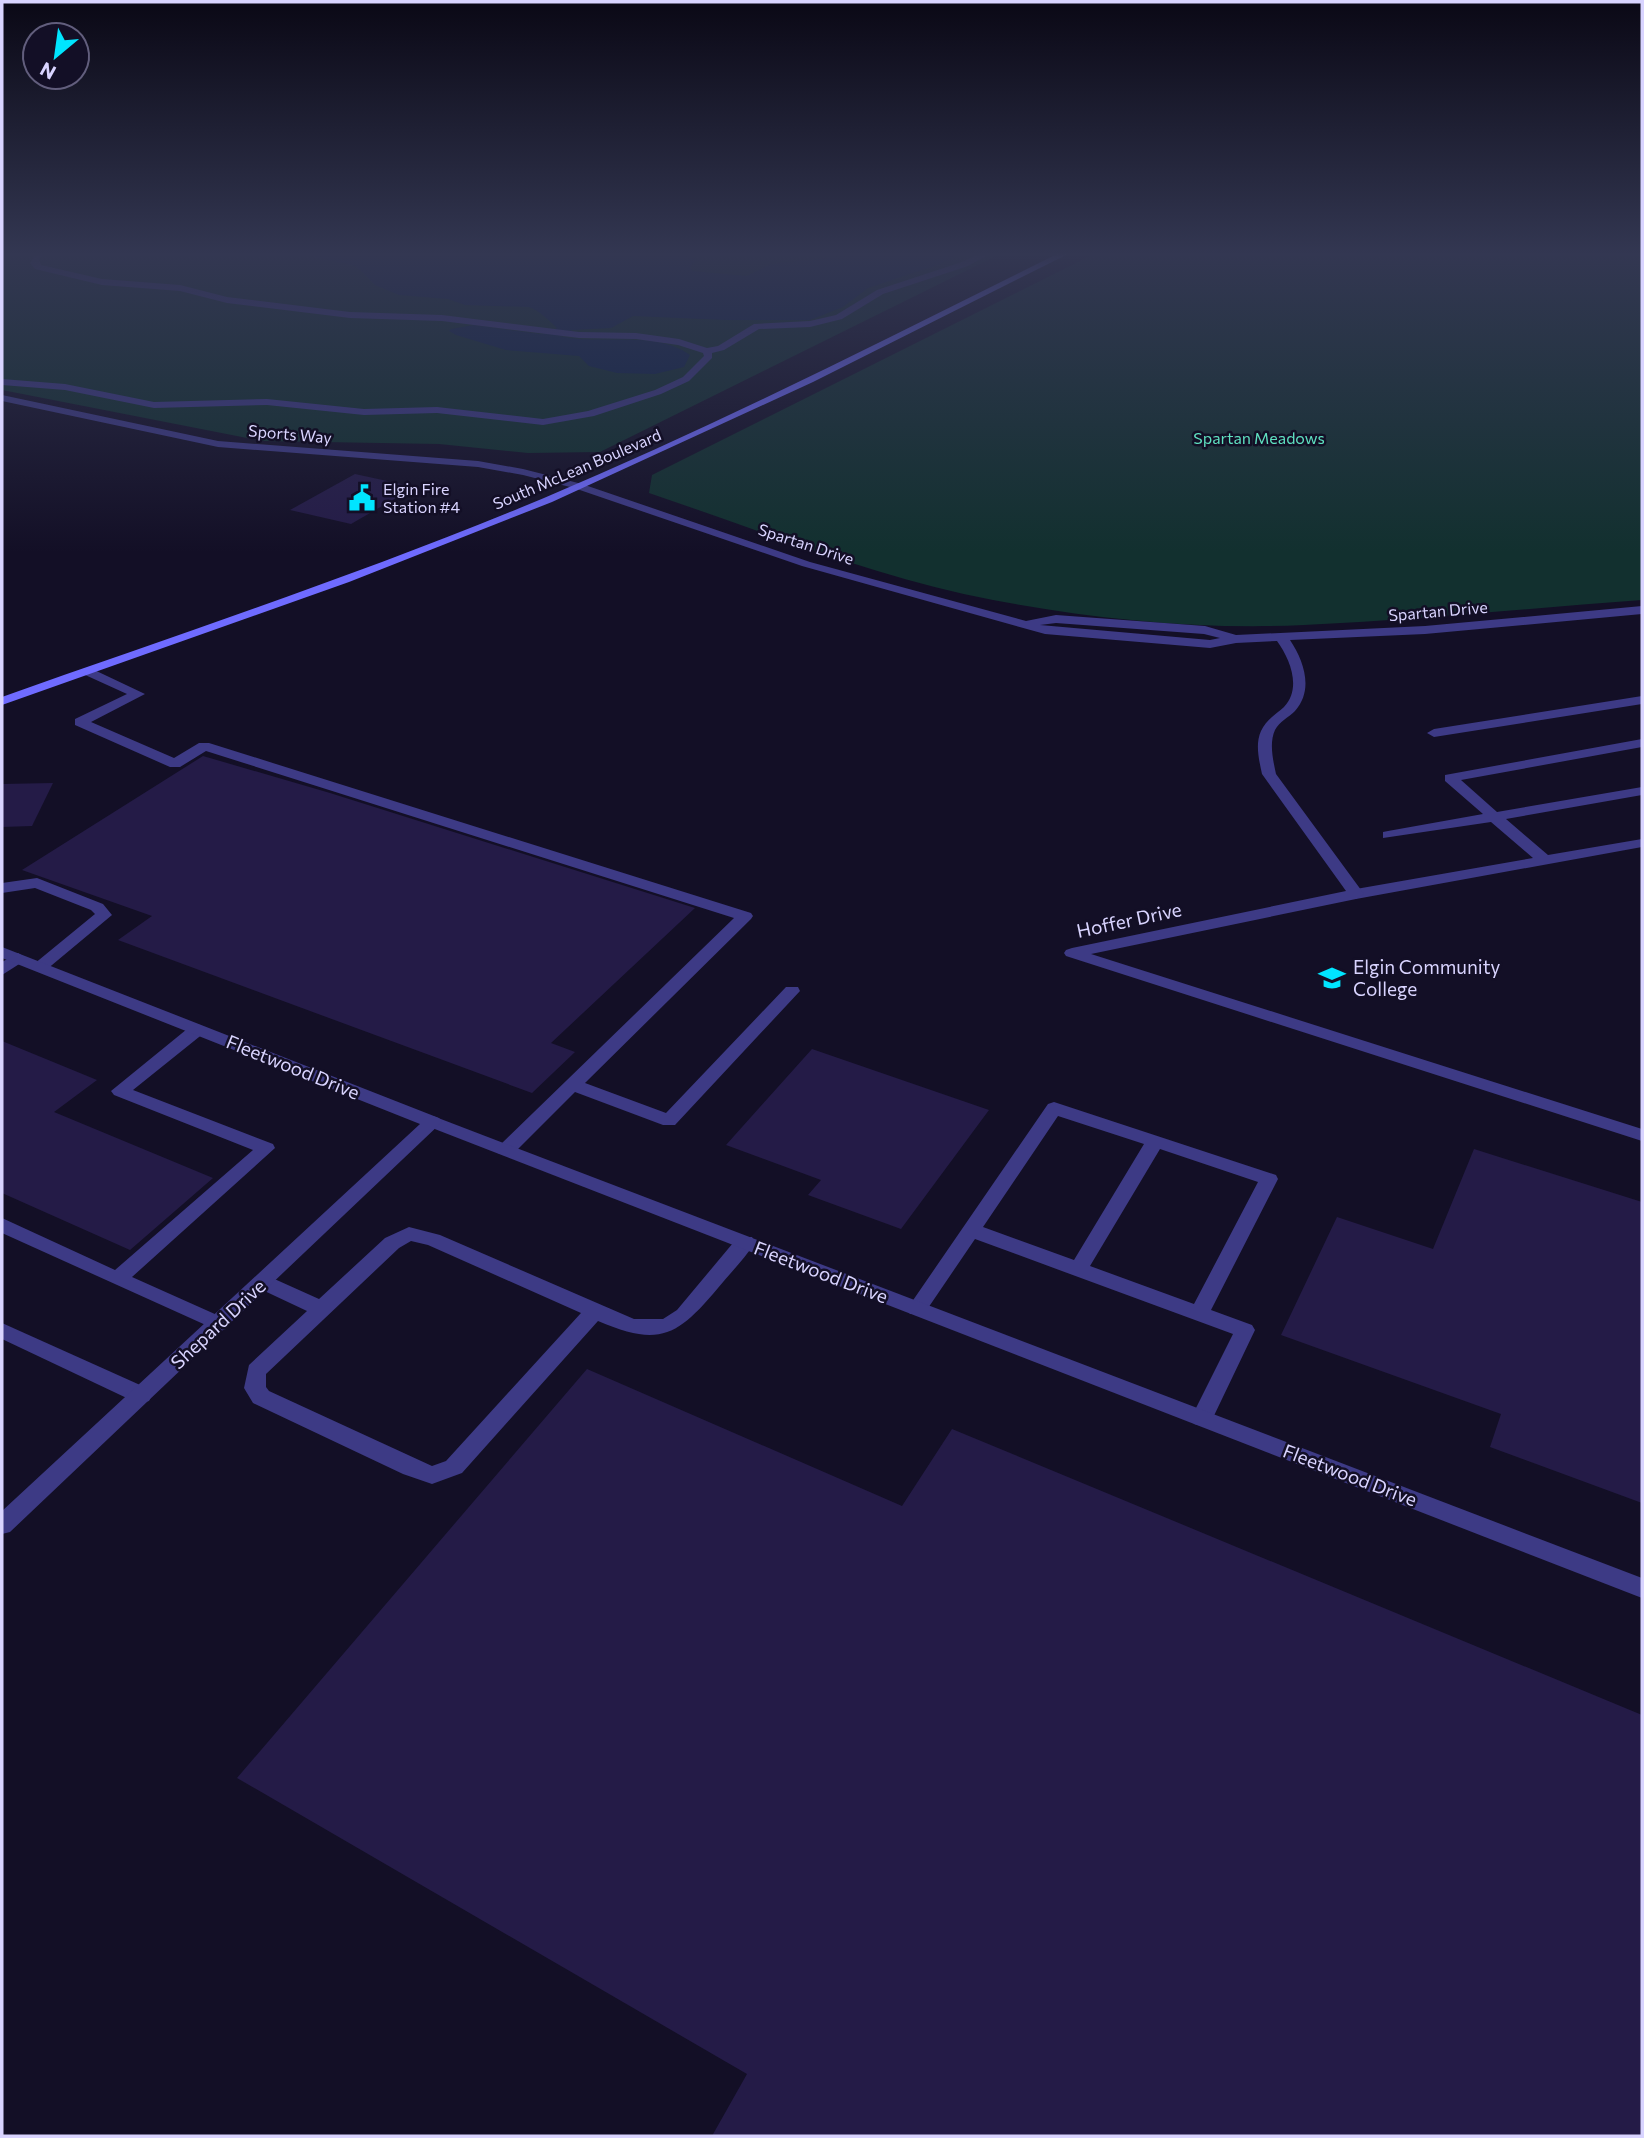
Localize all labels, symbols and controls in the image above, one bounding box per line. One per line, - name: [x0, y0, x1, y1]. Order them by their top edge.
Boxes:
- north arrow: [21, 21, 91, 91]
- text: N: [36, 58, 59, 85]
- street label: Sports Way: [248, 420, 333, 447]
- street label: South McLean Boulevard: [490, 424, 664, 513]
- park label: Spartan Meadows: [1193, 428, 1325, 447]
- place label: Elgin Fire Station #4: [383, 479, 461, 516]
- public building icon: Elgin Fire Station #4: [347, 483, 377, 513]
- street label: Spartan Drive: [756, 519, 856, 568]
- street label: Spartan Drive: [1388, 597, 1488, 624]
- street label: Hoffer Drive: [1074, 897, 1183, 942]
- place label: Elgin Community College: [1353, 955, 1501, 1000]
- school or university icon: Elgin Community College: [1317, 963, 1347, 993]
- street label: Fleetwood Drive: [223, 1029, 363, 1104]
- street label: Fleetwood Drive: [751, 1235, 891, 1308]
- street label: Shepard Drive: [166, 1274, 270, 1373]
- street label: Fleetwood Drive: [1280, 1438, 1420, 1511]

